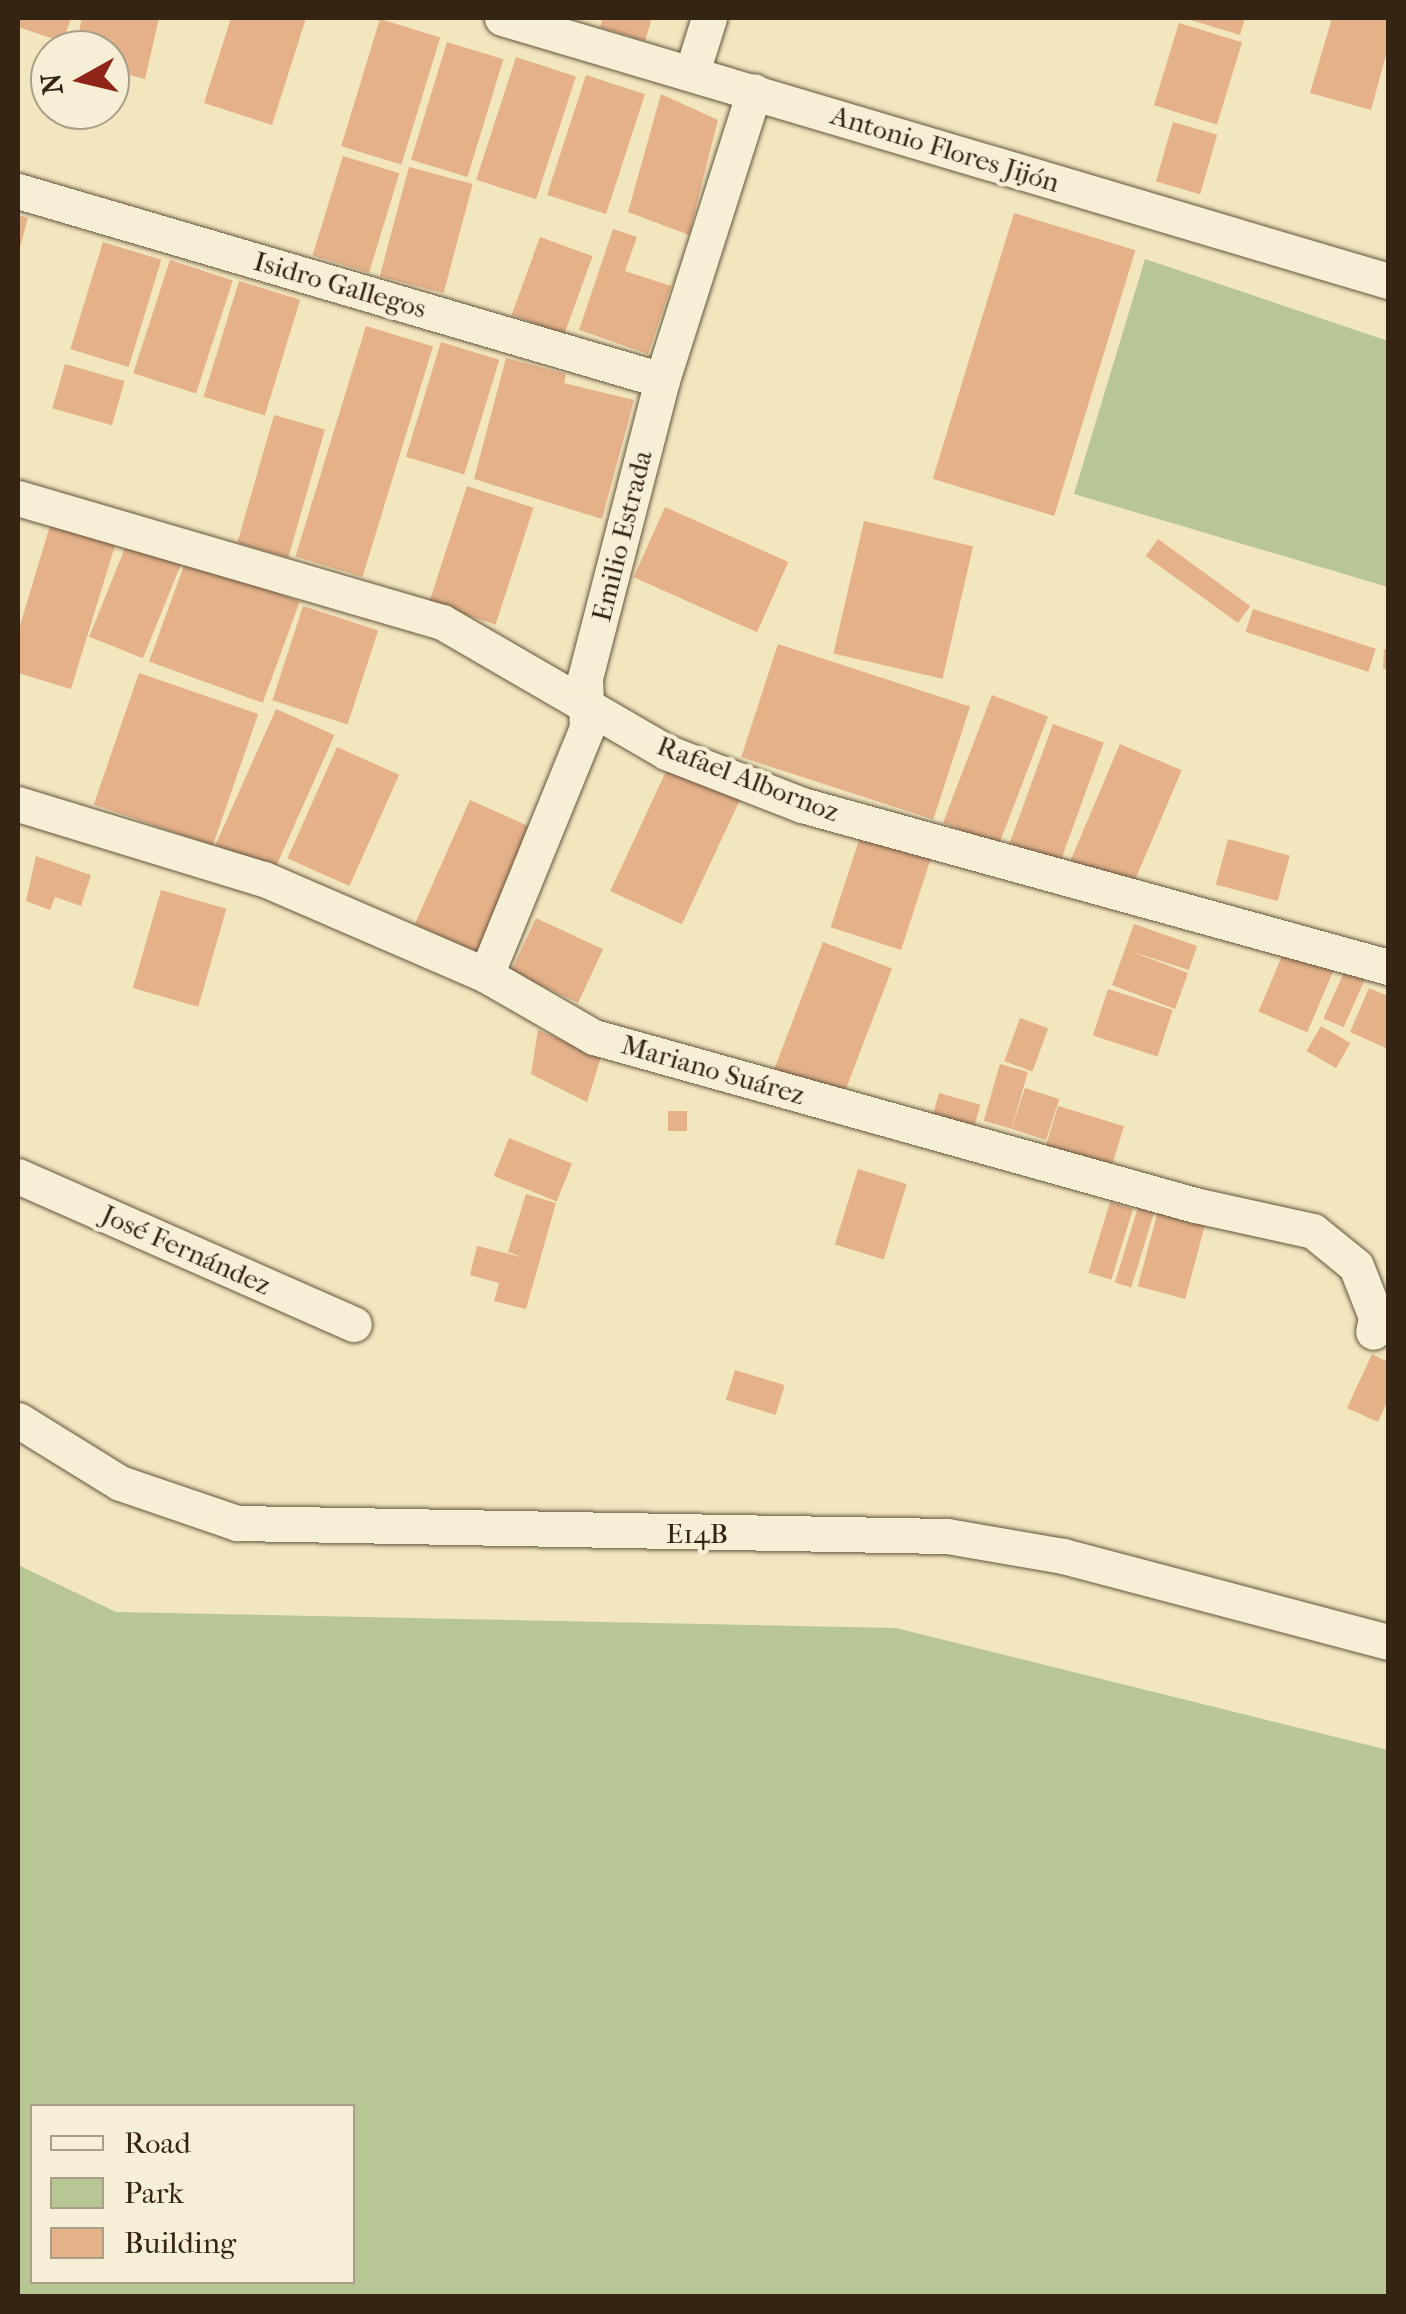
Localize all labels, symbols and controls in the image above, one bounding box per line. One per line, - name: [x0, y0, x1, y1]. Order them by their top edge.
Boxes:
- north arrow: [30, 30, 130, 130]
- text: N: [34, 71, 70, 97]
- street label: Antonio Flores Jijón: [827, 98, 1063, 200]
- street label: Isidro Gallegos: [250, 244, 430, 326]
- street label: Emilio Estrada: [585, 447, 659, 625]
- street label: Rafael Albornoz: [652, 729, 844, 829]
- street label: Mariano Suárez: [617, 1028, 809, 1112]
- street label: José Fernández: [96, 1198, 276, 1302]
- street label: E14B: [666, 1517, 728, 1551]
- legend: [30, 2104, 355, 2284]
- text: Road: [124, 2126, 191, 2161]
- text: Park: [124, 2176, 184, 2211]
- text: Building: [124, 2226, 236, 2261]

